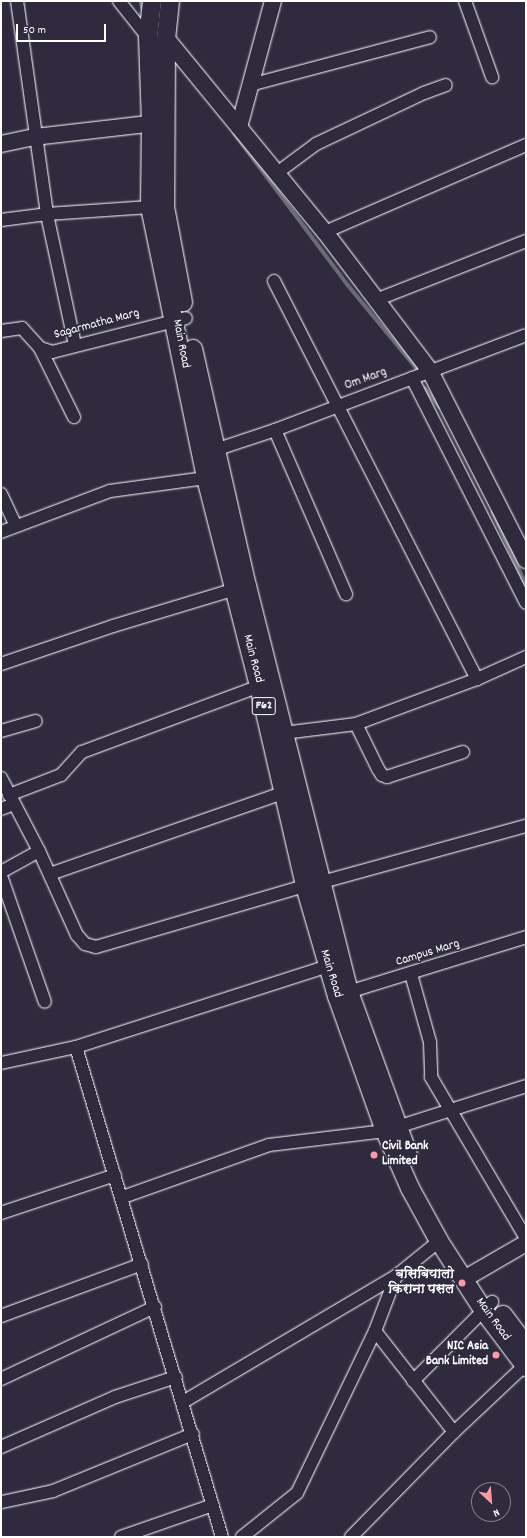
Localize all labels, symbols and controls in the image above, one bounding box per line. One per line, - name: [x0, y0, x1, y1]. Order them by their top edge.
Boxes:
- scale bar: [18, 16, 108, 42]
- text: 50 m: [23, 22, 46, 39]
- street label: Sagarmatha Marg: [53, 306, 141, 344]
- street label: Main Road: [168, 318, 192, 370]
- street label: Om Marg: [343, 365, 389, 395]
- street label: Main Road: [238, 633, 266, 685]
- road number: F62: [251, 696, 277, 716]
- street label: Campus Marg: [394, 937, 462, 971]
- street label: Main Road: [315, 948, 345, 1000]
- place label: Civil Bank Limited: [382, 1140, 428, 1171]
- marker: Civil Bank Limited: [369, 1150, 379, 1160]
- place label: बसिबियालो किराना पसल: [388, 1268, 454, 1299]
- marker: बसिबियालो किराना पसल: [457, 1278, 467, 1288]
- street label: Main Road: [471, 1295, 513, 1345]
- place label: NIC Asia Bank Limited: [426, 1340, 488, 1371]
- marker: NIC Asia Bank Limited: [491, 1350, 501, 1360]
- north arrow: [471, 1482, 511, 1522]
- text: N: [490, 1504, 502, 1520]

